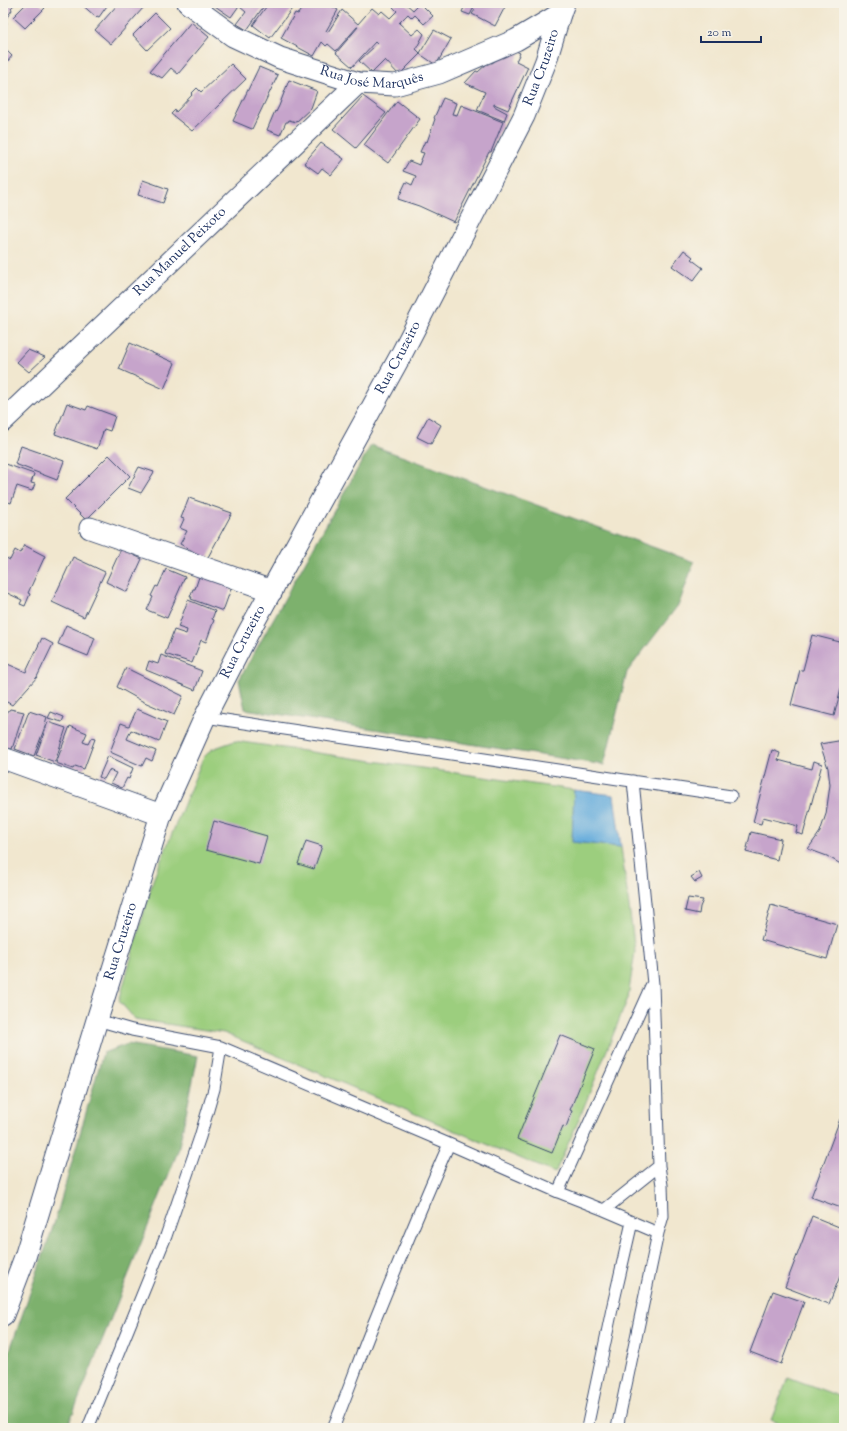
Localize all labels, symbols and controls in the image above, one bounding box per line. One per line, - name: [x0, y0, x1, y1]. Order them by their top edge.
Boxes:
- scale bar: [701, 18, 761, 44]
- text: 20 m: [707, 24, 732, 42]
- street label: Rua Cruzeiro: [519, 27, 565, 109]
- street label: Rua José Marquês: [317, 61, 426, 95]
- street label: Rua Manuel Peixoto: [130, 203, 232, 301]
- street label: Rua Cruzeiro: [371, 318, 427, 398]
- street label: Rua Cruzeiro: [216, 602, 271, 682]
- street label: Rua Cruzeiro: [100, 900, 143, 983]

